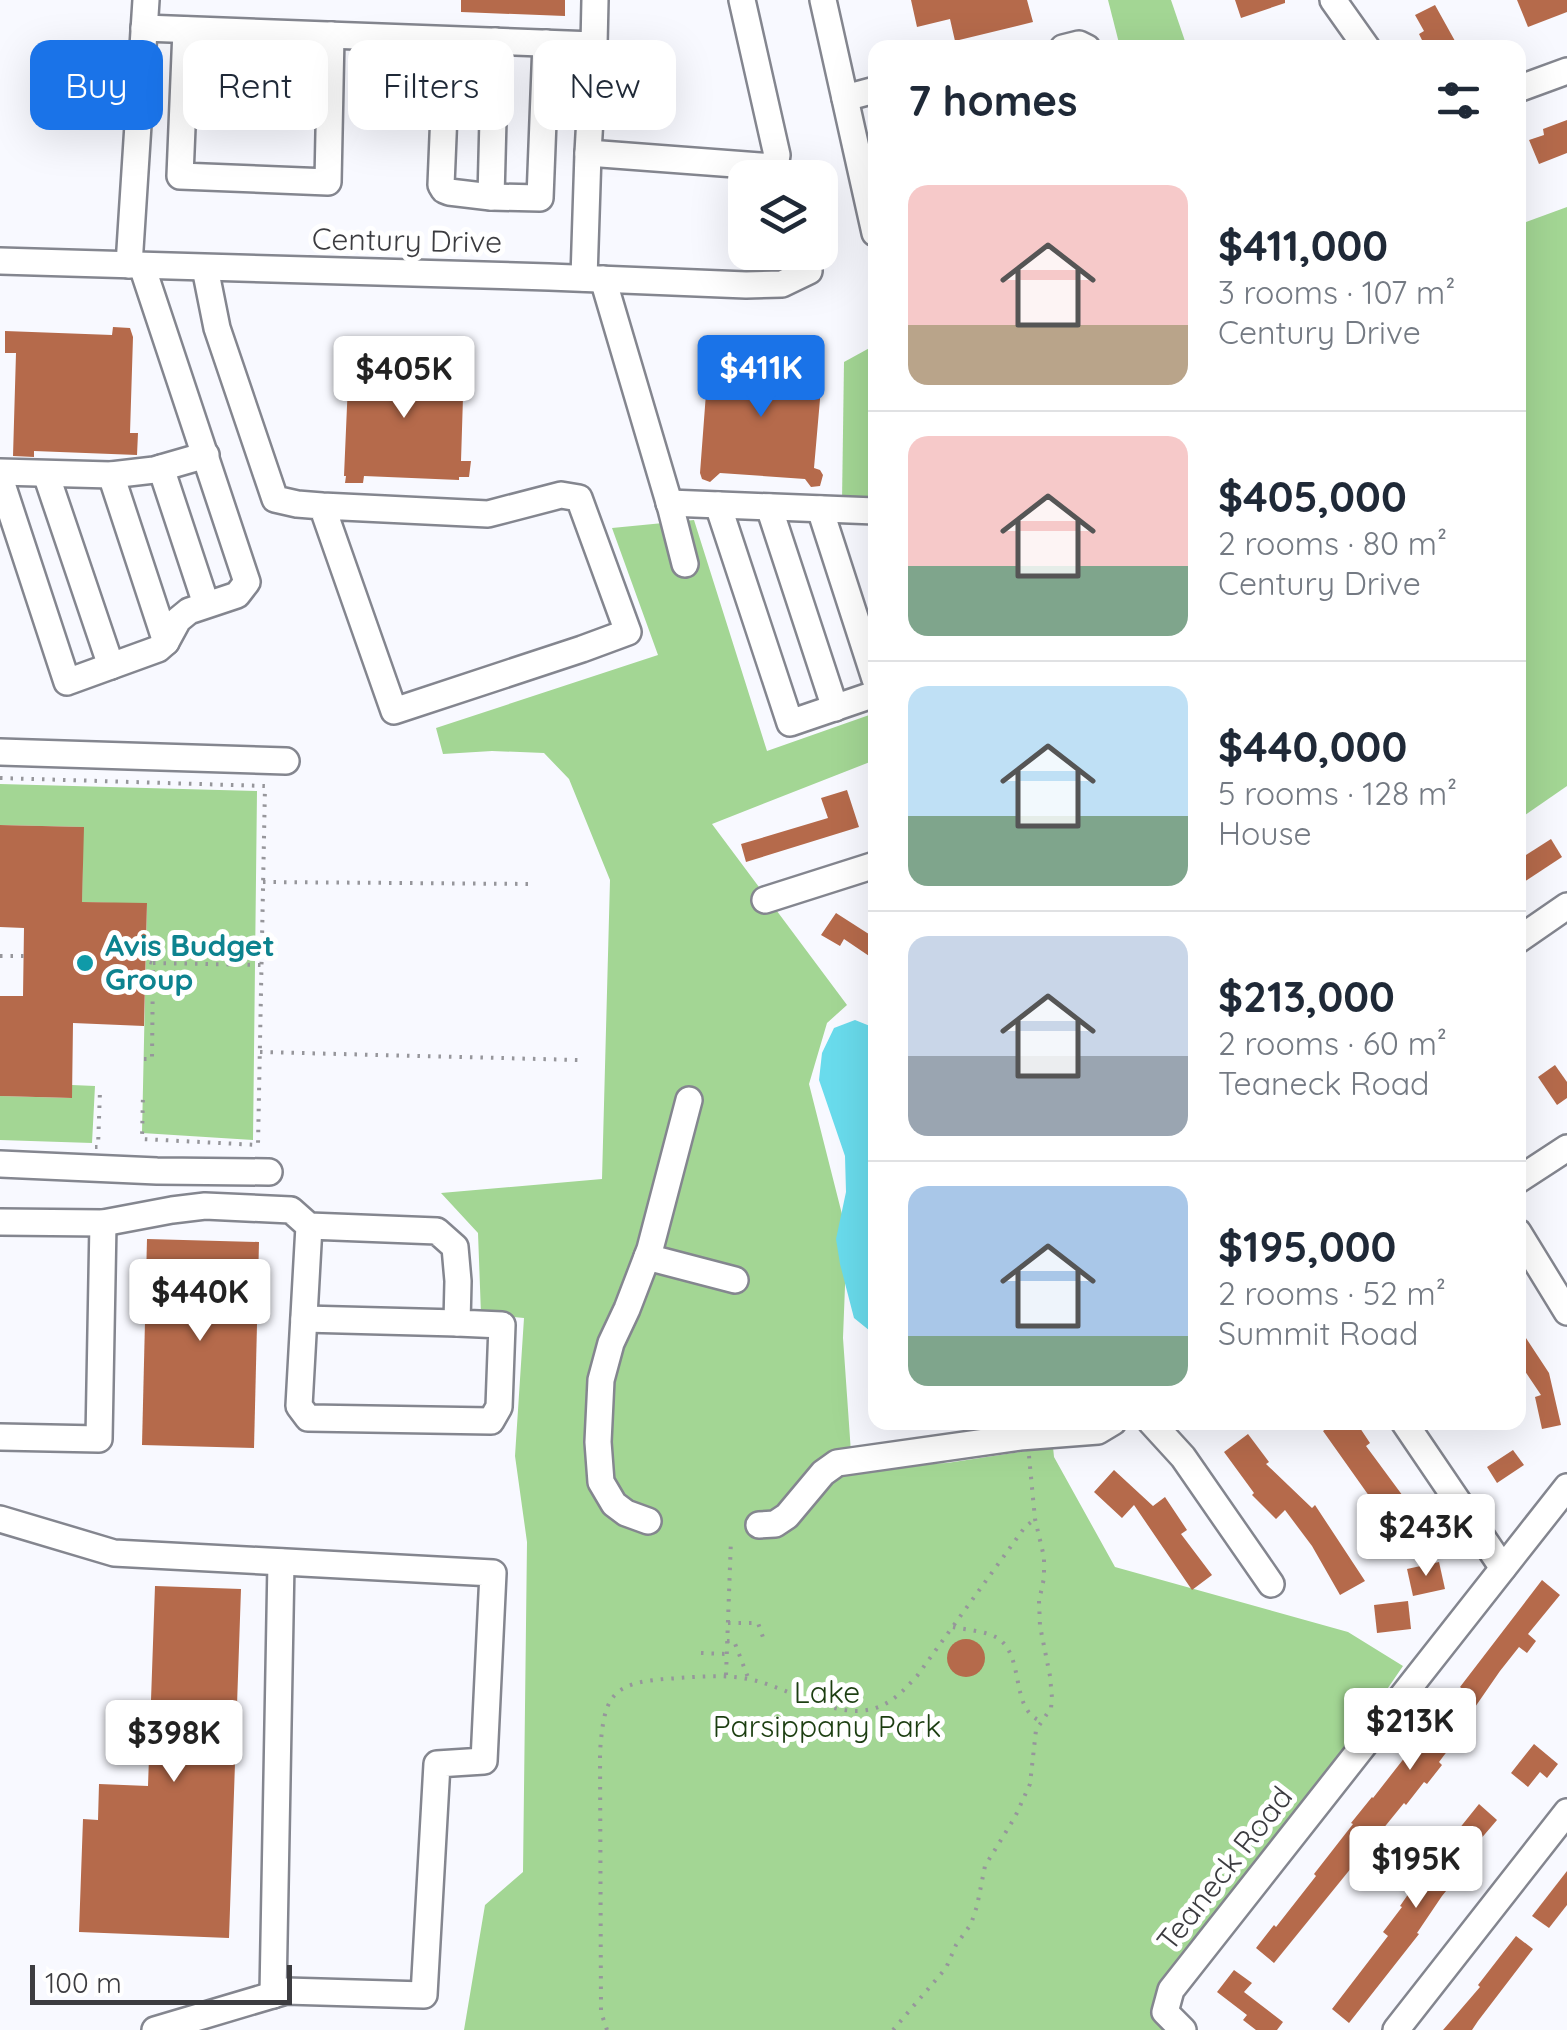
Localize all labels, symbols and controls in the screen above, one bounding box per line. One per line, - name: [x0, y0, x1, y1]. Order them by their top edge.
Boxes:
- chip: Buy: [30, 40, 163, 130]
- chip: Rent: [183, 40, 328, 130]
- chip: Filters: [348, 40, 514, 130]
- chip: New: [534, 40, 676, 130]
- icon: filters: [1431, 73, 1486, 128]
- text: 7 homes: [908, 74, 1077, 127]
- map controls: [728, 160, 838, 270]
- button: layers: [728, 160, 838, 270]
- street label: Century Drive: [312, 219, 502, 261]
- text: $411,000: [1218, 219, 1388, 272]
- icon: home: [988, 225, 1108, 345]
- text: 3 rooms · 107 m²: [1218, 272, 1455, 312]
- text: Century Drive: [1218, 312, 1421, 352]
- pin: $411K: [691, 335, 831, 420]
- pin: $405K: [334, 336, 474, 421]
- text: $411K: [720, 347, 802, 387]
- text: $405K: [356, 348, 452, 388]
- text: $405,000: [1218, 470, 1407, 523]
- icon: home: [988, 476, 1108, 596]
- text: 2 rooms · 80 m²: [1218, 523, 1447, 563]
- text: Century Drive: [1218, 563, 1421, 603]
- text: $440,000: [1218, 720, 1407, 773]
- icon: home: [988, 726, 1108, 846]
- text: 5 rooms · 128 m²: [1218, 773, 1457, 813]
- text: House: [1218, 813, 1312, 853]
- place label: Avis Budget Group: [105, 926, 275, 998]
- marker: Avis Budget Group: [74, 952, 96, 974]
- text: $213,000: [1218, 970, 1395, 1023]
- icon: home: [988, 976, 1108, 1096]
- text: 2 rooms · 60 m²: [1218, 1023, 1447, 1063]
- text: Teaneck Road: [1218, 1063, 1430, 1103]
- text: $195,000: [1218, 1220, 1396, 1273]
- icon: home: [988, 1226, 1108, 1346]
- pin: $440K: [130, 1259, 270, 1344]
- text: $440K: [151, 1271, 249, 1311]
- text: 2 rooms · 52 m²: [1218, 1273, 1446, 1313]
- text: Summit Road: [1218, 1313, 1418, 1353]
- pin: $243K: [1356, 1494, 1496, 1579]
- text: $243K: [1379, 1506, 1473, 1546]
- park label: Lake Parsippany Park: [713, 1673, 941, 1745]
- pin: $213K: [1340, 1688, 1480, 1773]
- pin: $398K: [104, 1700, 244, 1785]
- text: $213K: [1366, 1700, 1454, 1740]
- text: $398K: [128, 1712, 220, 1752]
- street label: Teaneck Road: [1148, 1779, 1300, 1958]
- pin: $195K: [1346, 1826, 1486, 1911]
- text: $195K: [1371, 1838, 1461, 1878]
- scale bar: [30, 1960, 292, 2004]
- text: 100 m: [45, 1965, 122, 2000]

